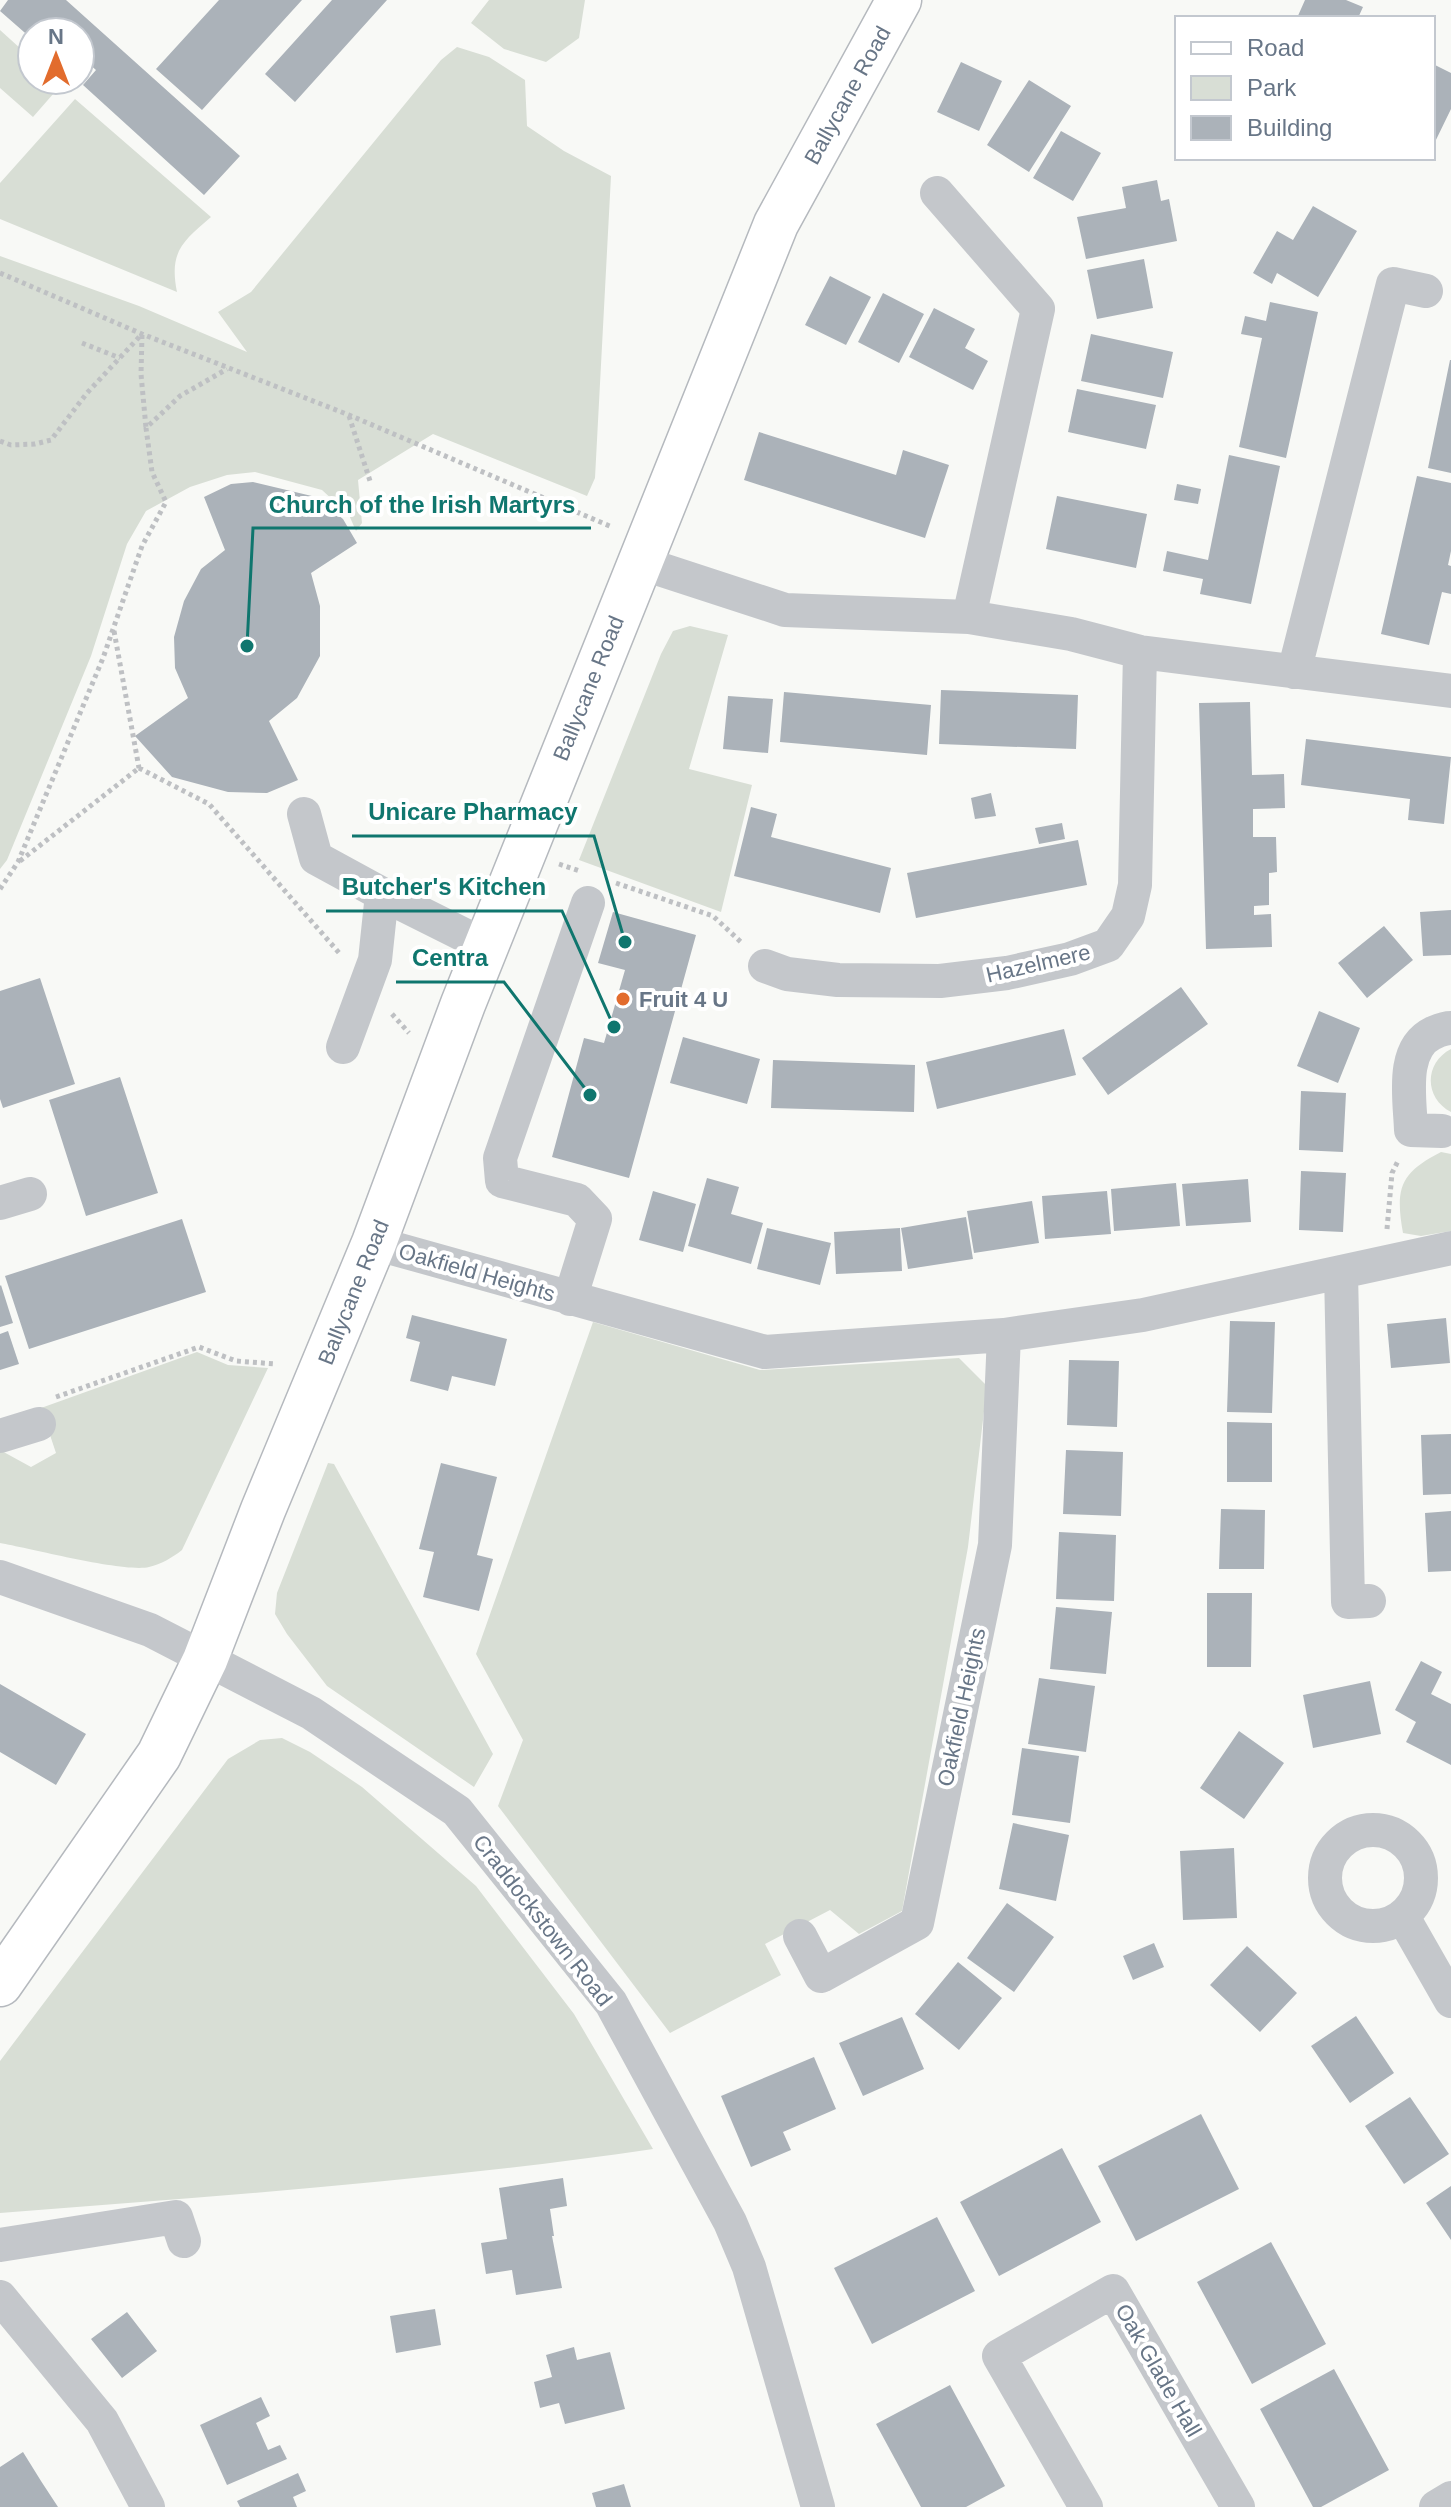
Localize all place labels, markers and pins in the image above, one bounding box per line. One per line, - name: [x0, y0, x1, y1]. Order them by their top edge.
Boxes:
- callout: Church of the Irish Martyrs: [253, 480, 591, 528]
- callout: Unicare Pharmacy: [352, 788, 594, 836]
- callout: Butcher's Kitchen: [326, 863, 562, 911]
- callout: Centra: [396, 934, 504, 982]
- place label: Fruit 4 U: [639, 987, 728, 1012]
- marker: Fruit 4 U: [614, 990, 632, 1008]

